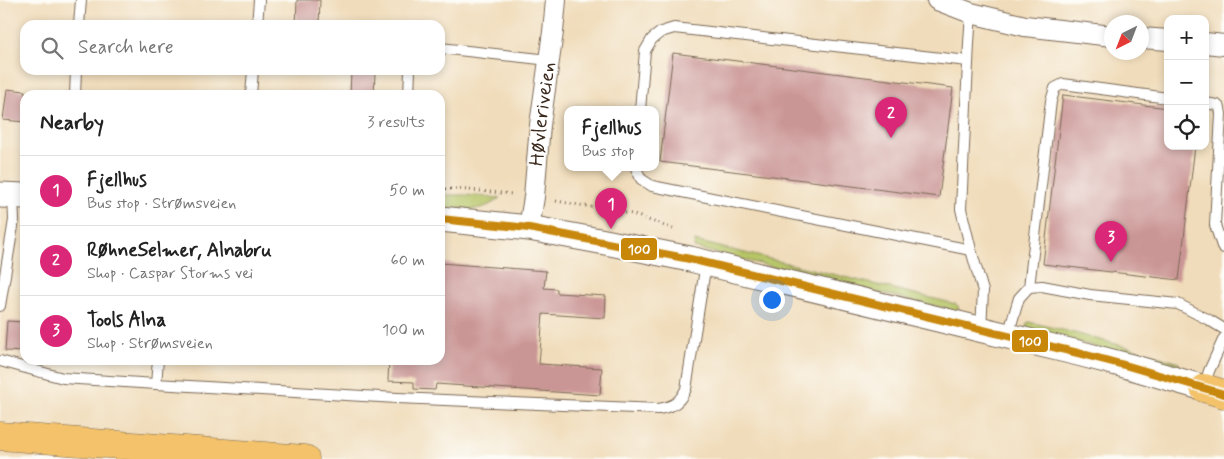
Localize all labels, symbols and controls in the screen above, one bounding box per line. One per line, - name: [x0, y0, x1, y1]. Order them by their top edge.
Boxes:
- north arrow: [1104, 15, 1149, 60]
- map controls: [1164, 15, 1209, 150]
- button: +: [1164, 15, 1209, 60]
- search box: [20, 20, 445, 75]
- icon: search: [38, 34, 66, 62]
- text: Search here: [78, 35, 174, 60]
- street label: Høvleriveien: [523, 60, 562, 167]
- button: −: [1164, 60, 1209, 105]
- pin: 2: [875, 97, 907, 138]
- button: locate: [1164, 105, 1209, 150]
- popup: [564, 106, 659, 171]
- text: Nearby: [40, 109, 104, 137]
- text: 3 results: [367, 112, 425, 133]
- text: Fjellhus: [582, 116, 641, 141]
- text: Bus stop: [582, 141, 635, 162]
- text: Fjellhus: [87, 168, 147, 193]
- text: 1: [52, 180, 60, 201]
- text: 50 m: [389, 180, 425, 201]
- pin: 1: [595, 188, 627, 229]
- text: Bus stop · Strømsveien: [87, 193, 236, 214]
- pin: 3: [1095, 221, 1127, 262]
- line badge: 100: [620, 237, 658, 261]
- text: RøhneSelmer, Alnabru: [87, 238, 272, 263]
- text: 100: [628, 241, 650, 259]
- text: 2: [52, 250, 60, 271]
- text: 60 m: [391, 250, 425, 271]
- text: Shop · Caspar Storms vei: [87, 263, 253, 284]
- your location: [759, 287, 785, 313]
- text: Tools Alna: [87, 308, 166, 333]
- text: 3: [52, 320, 60, 341]
- text: 100 m: [382, 320, 425, 341]
- line badge: 100: [1011, 329, 1049, 353]
- text: Shop · Strømsveien: [87, 333, 213, 354]
- text: 100: [1019, 333, 1041, 351]

